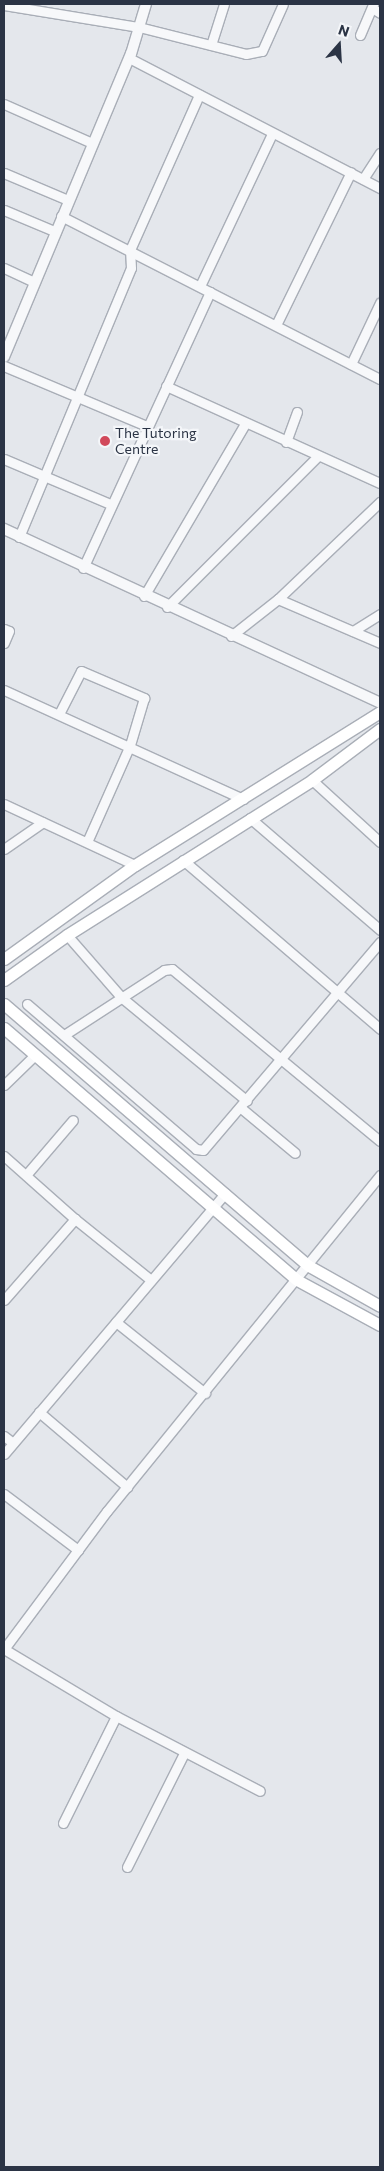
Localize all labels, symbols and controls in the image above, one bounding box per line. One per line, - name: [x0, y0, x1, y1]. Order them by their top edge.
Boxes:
- north arrow: [314, 20, 364, 70]
- text: N: [336, 21, 352, 40]
- place label: The Tutoring Centre: [115, 425, 196, 458]
- marker: The Tutoring Centre: [99, 435, 111, 447]

